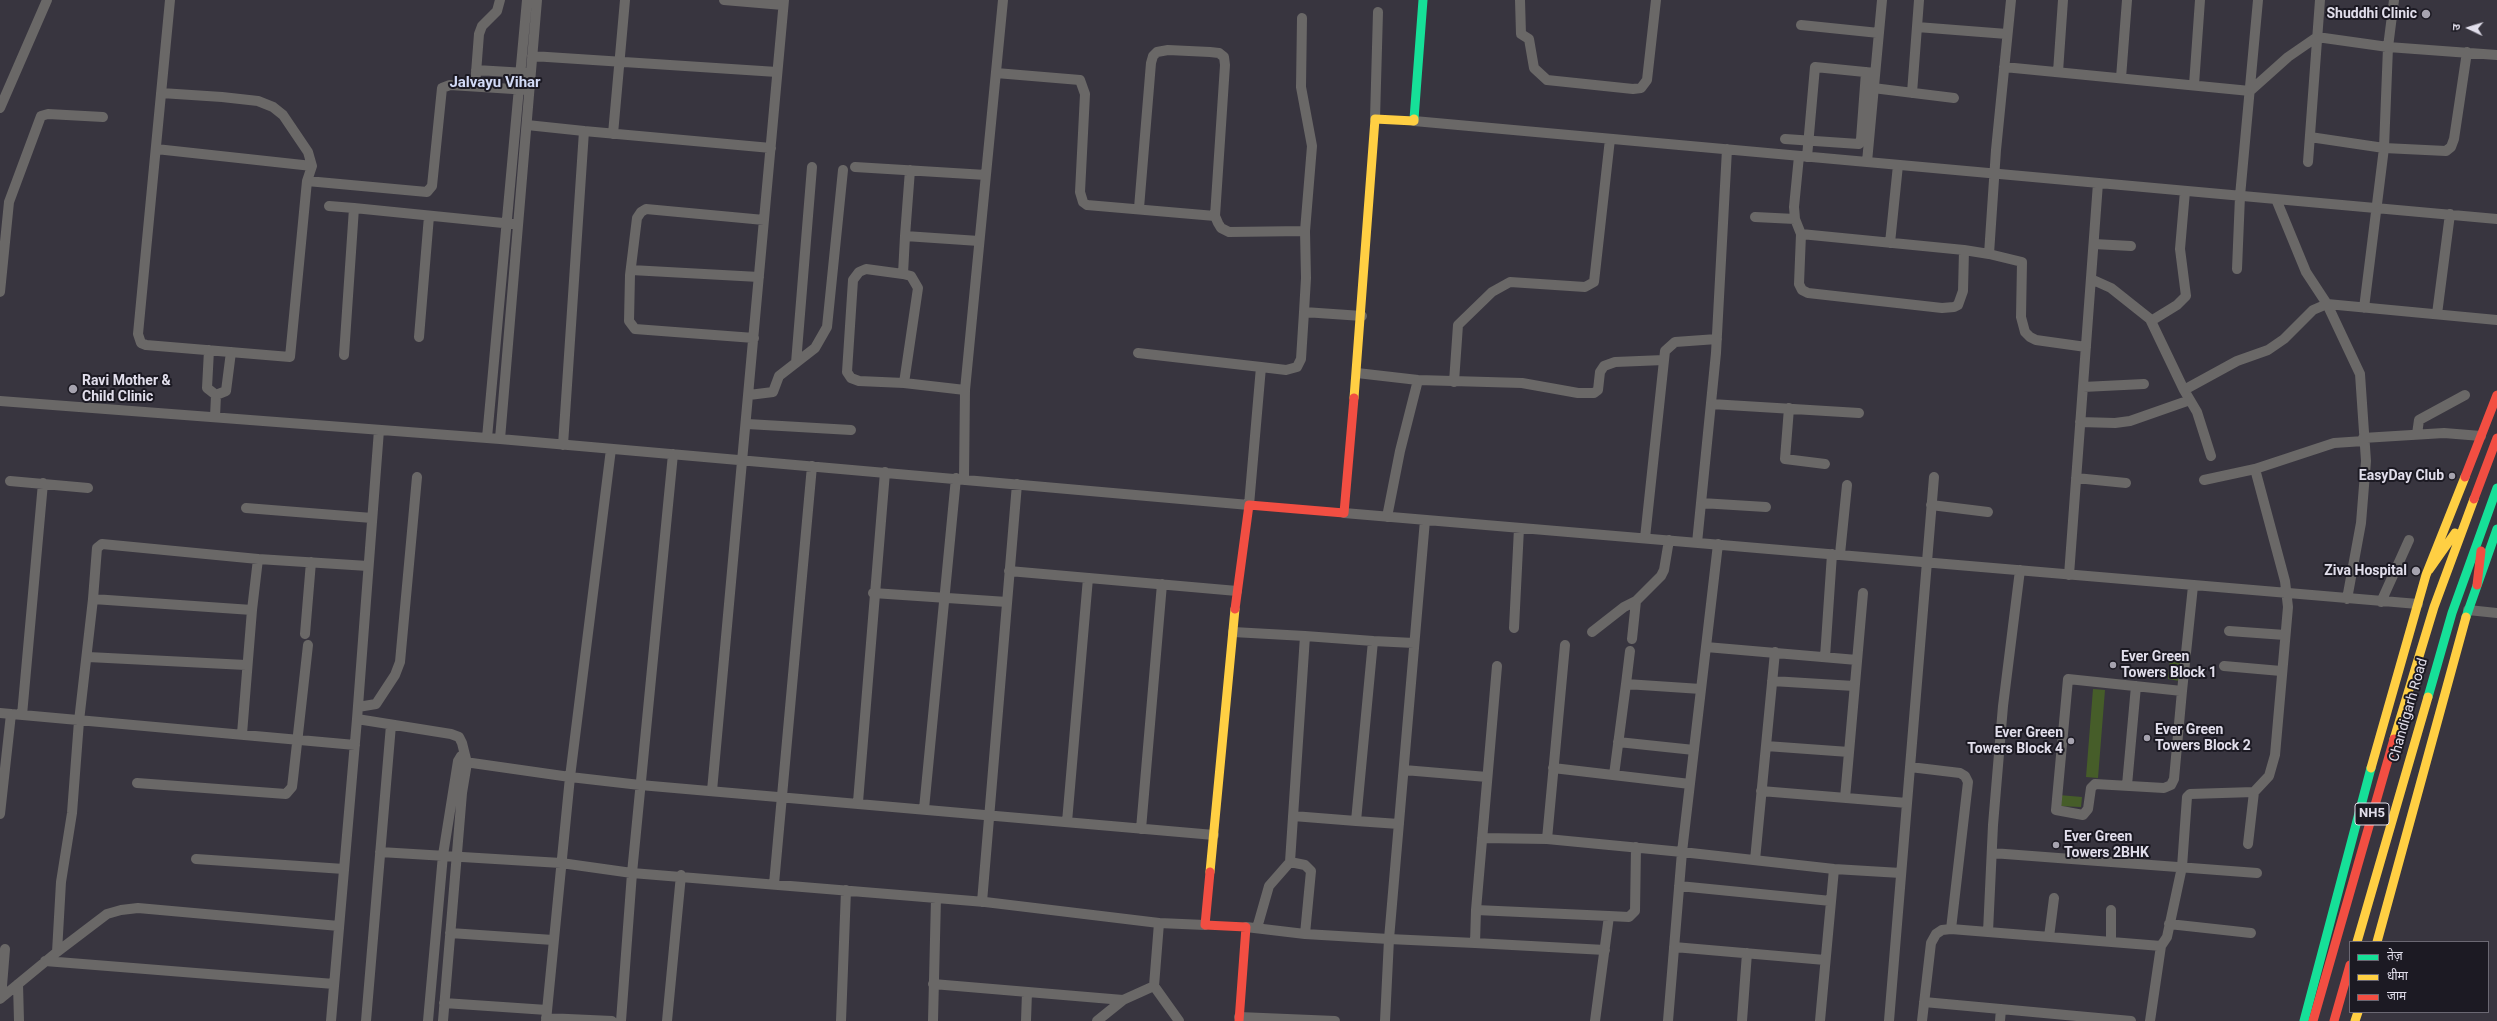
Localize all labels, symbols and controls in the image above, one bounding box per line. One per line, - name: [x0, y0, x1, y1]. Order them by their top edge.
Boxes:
- place label: Shuddhi Clinic: [2326, 6, 2417, 22]
- marker: Shuddhi Clinic: [2420, 8, 2432, 20]
- north arrow: [2449, 8, 2489, 48]
- text: उ: [2450, 23, 2463, 31]
- district label: Jalvayu Vihar: [449, 74, 541, 92]
- place label: Ravi Mother & Child Clinic: [82, 373, 171, 406]
- marker: Ravi Mother & Child Clinic: [67, 383, 79, 395]
- place label: EasyDay Club: [2359, 468, 2444, 484]
- marker: EasyDay Club: [2447, 471, 2457, 481]
- place label: Ziva Hospital: [2324, 563, 2407, 579]
- marker: Ziva Hospital: [2410, 565, 2422, 577]
- place label: Ever Green Towers Block 1: [2121, 649, 2217, 682]
- street label: Chandigarh Road: [2386, 656, 2432, 764]
- marker: Ever Green Towers Block 1: [2108, 660, 2118, 670]
- place label: Ever Green Towers Block 2: [2155, 722, 2251, 754]
- place label: Ever Green Towers Block 4: [1967, 725, 2063, 758]
- marker: Ever Green Towers Block 2: [2142, 733, 2152, 743]
- marker: Ever Green Towers Block 4: [2066, 736, 2076, 746]
- road number: NH5: [2355, 803, 2389, 825]
- place label: Ever Green Towers 2BHK: [2064, 829, 2149, 862]
- marker: Ever Green Towers 2BHK: [2051, 840, 2061, 850]
- legend: [2349, 941, 2489, 1013]
- text: तेज़: [2387, 949, 2403, 963]
- text: धीमा: [2387, 969, 2408, 983]
- text: जाम: [2387, 989, 2406, 1003]

